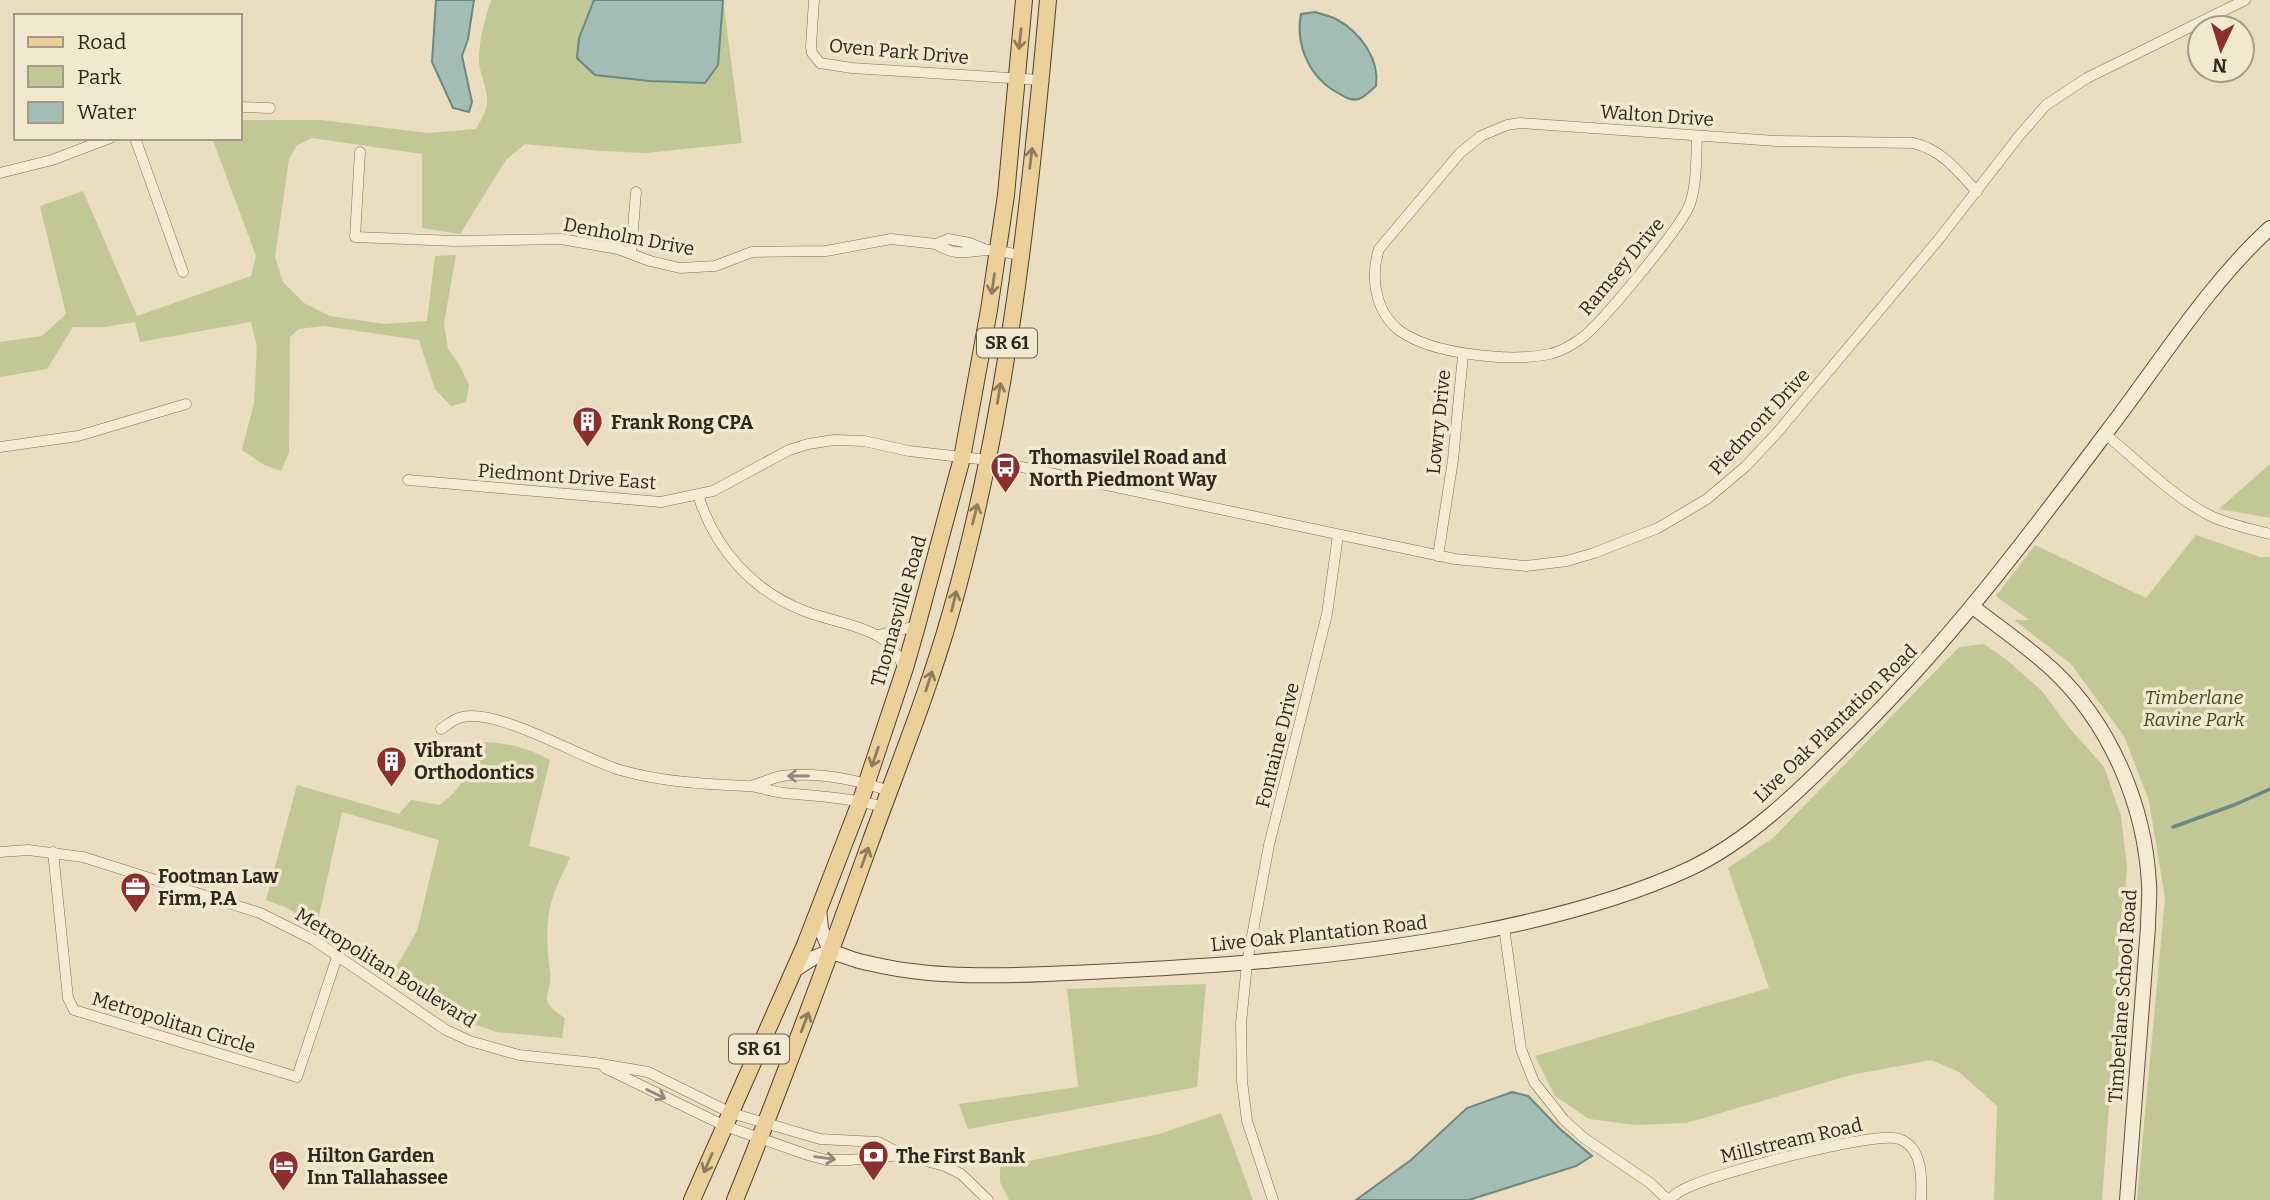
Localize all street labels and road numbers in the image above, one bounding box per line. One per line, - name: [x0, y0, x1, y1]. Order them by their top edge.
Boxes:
- street label: Oven Park Drive: [828, 34, 970, 69]
- street label: Walton Drive: [1599, 100, 1715, 131]
- street label: Denholm Drive: [561, 213, 696, 260]
- street label: Ramsey Drive: [1574, 213, 1669, 320]
- road number: SR 61: [977, 328, 1037, 358]
- street label: Piedmont Drive: [1704, 363, 1815, 479]
- street label: Lowry Drive: [1422, 369, 1455, 476]
- street label: Piedmont Drive East: [477, 459, 657, 494]
- street label: Thomasville Road: [866, 533, 931, 689]
- street label: Live Oak Plantation Road: [1749, 639, 1922, 807]
- street label: Fontaine Drive: [1251, 680, 1304, 810]
- street label: Timberlane School Road: [2104, 889, 2141, 1104]
- street label: Metropolitan Boulevard: [291, 902, 480, 1032]
- street label: Live Oak Plantation Road: [1210, 911, 1429, 956]
- street label: Metropolitan Circle: [89, 987, 258, 1058]
- road number: SR 61: [729, 1034, 789, 1064]
- street label: Millstream Road: [1718, 1113, 1864, 1168]

